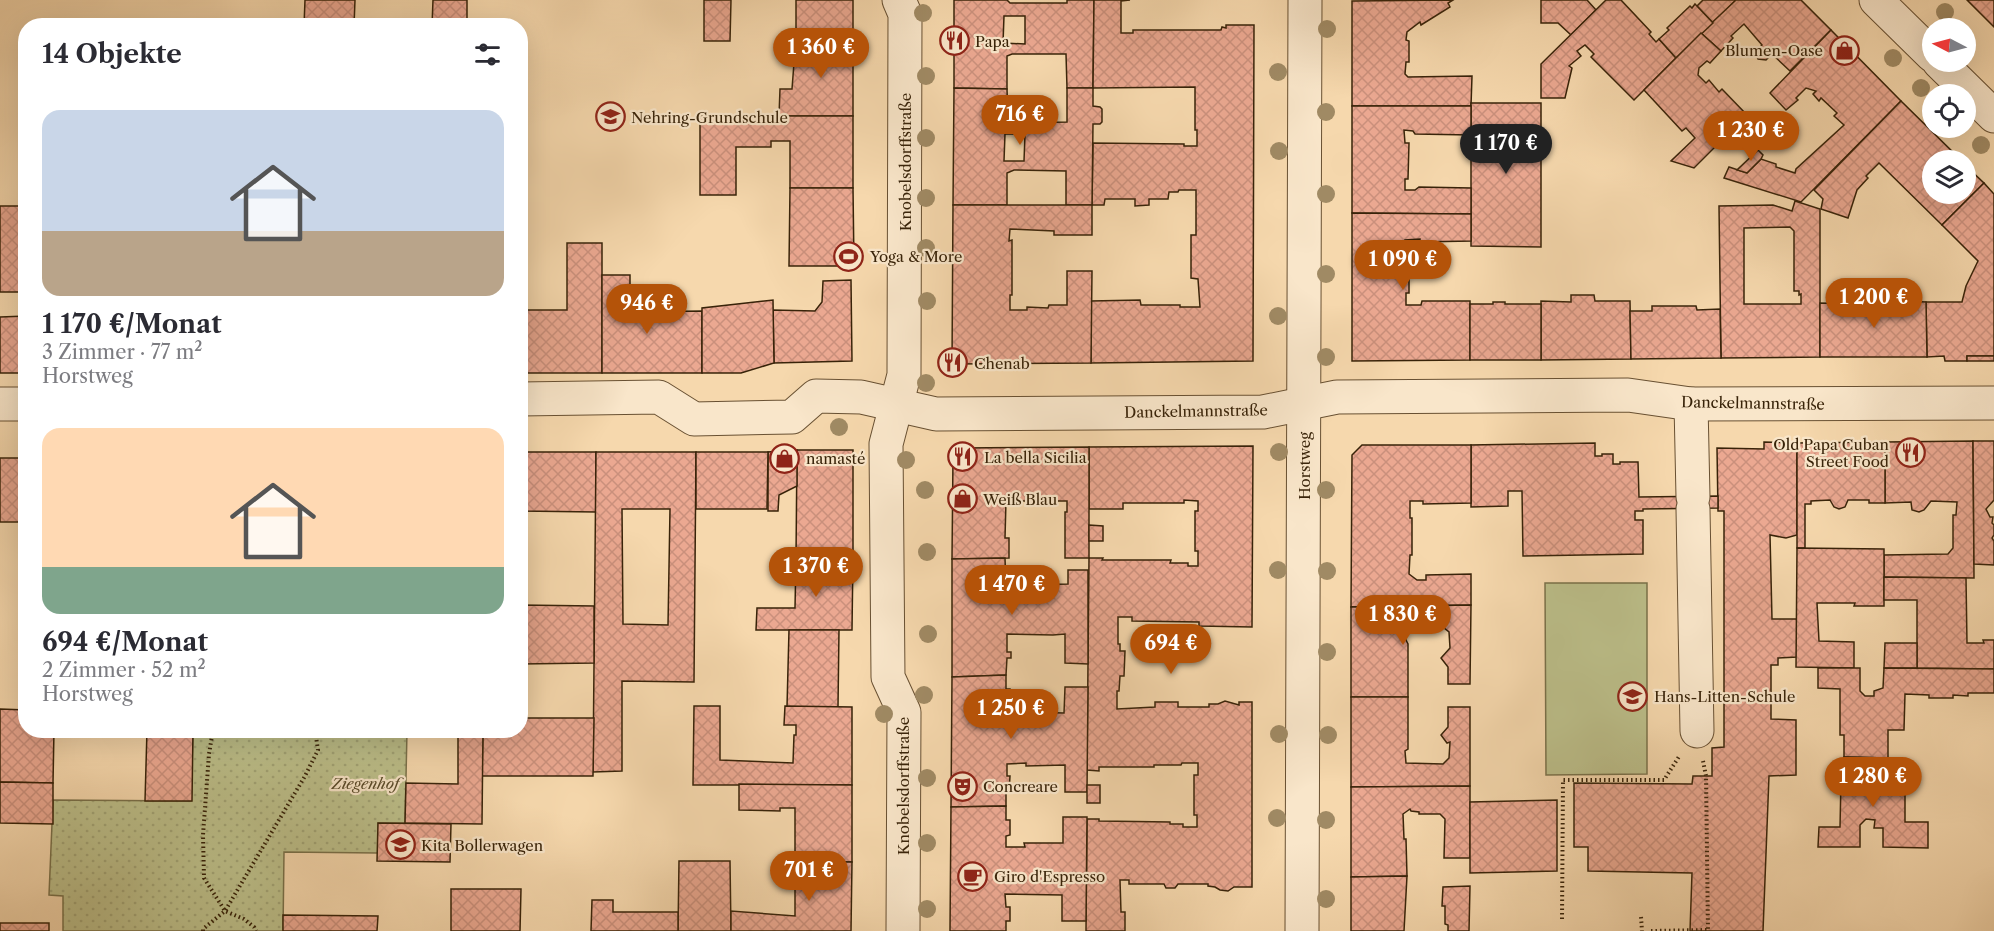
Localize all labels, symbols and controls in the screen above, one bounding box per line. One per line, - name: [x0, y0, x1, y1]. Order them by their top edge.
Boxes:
- north arrow: [1922, 18, 1976, 72]
- map controls: [1922, 18, 1976, 204]
- restaurant icon: Papa: [938, 25, 970, 57]
- pin: 1 360 €: [766, 28, 876, 79]
- place label: Papa: [975, 32, 1010, 51]
- shop icon: Blumen-Oase: [1828, 34, 1860, 66]
- text: 1 360 €: [787, 35, 855, 59]
- text: 14 Objekte: [42, 38, 182, 70]
- icon: filters: [471, 38, 504, 71]
- place label: Blumen-Oase: [1725, 41, 1823, 60]
- button: locate: [1922, 84, 1976, 138]
- street label: Knobelsdorffstraße: [896, 93, 915, 231]
- pin: 716 €: [978, 95, 1062, 146]
- school or university icon: Nehring-Grundschule: [594, 101, 626, 133]
- text: 716 €: [995, 102, 1045, 126]
- place label: Nehring-Grundschule: [631, 108, 788, 127]
- pin: 1 230 €: [1696, 111, 1806, 162]
- text: 1 230 €: [1717, 118, 1785, 142]
- pin: 1 170 €: [1451, 124, 1561, 175]
- text: 1 170 €: [1474, 131, 1538, 155]
- icon: home: [219, 149, 327, 257]
- button: layers: [1922, 150, 1976, 204]
- sports icon: Yoga & More: [833, 240, 865, 272]
- pin: 1 090 €: [1348, 240, 1458, 291]
- place label: Yoga & More: [869, 247, 962, 266]
- text: 1 090 €: [1368, 247, 1438, 271]
- pin: 1 200 €: [1819, 278, 1929, 329]
- pin: 946 €: [605, 284, 689, 335]
- text: 1 200 €: [1839, 285, 1909, 309]
- text: 946 €: [620, 291, 674, 315]
- text: 1 170 €/Monat: [42, 308, 222, 340]
- text: 3 Zimmer · 77 m²: [42, 340, 203, 364]
- restaurant icon: Chenab: [937, 347, 969, 379]
- place label: Chenab: [974, 354, 1030, 373]
- text: Horstweg: [42, 364, 133, 388]
- street label: Danckelmannstraße: [1681, 392, 1825, 414]
- street label: Danckelmannstraße: [1124, 400, 1268, 422]
- street label: Horstweg: [1295, 432, 1314, 500]
- place label: Old Papa Cuban Street Food: [1773, 435, 1890, 471]
- restaurant icon: Old Papa Cuban Street Food: [1894, 437, 1926, 469]
- restaurant icon: La bella Sicilia: [947, 441, 979, 473]
- shop icon: namasté: [769, 442, 801, 474]
- place label: La bella Sicilia: [984, 448, 1087, 467]
- place label: namasté: [806, 449, 865, 468]
- icon: home: [219, 467, 327, 575]
- shop icon: Weiß Blau: [946, 483, 978, 515]
- place label: Weiß Blau: [982, 490, 1057, 509]
- pin: 1 370 €: [761, 547, 871, 598]
- text: 1 370 €: [783, 554, 849, 578]
- pin: 1 470 €: [957, 565, 1067, 616]
- text: 1 470 €: [979, 572, 1045, 596]
- pin: 1 830 €: [1348, 595, 1458, 646]
- text: 1 830 €: [1369, 602, 1437, 626]
- pin: 694 €: [1129, 624, 1213, 675]
- text: 694 €/Monat: [42, 626, 208, 658]
- text: 694 €: [1144, 631, 1198, 655]
- text: 2 Zimmer · 52 m²: [42, 658, 206, 682]
- school or university icon: Hans-Litten-Schule: [1617, 680, 1649, 712]
- text: Horstweg: [42, 682, 133, 706]
- place label: Hans-Litten-Schule: [1654, 687, 1795, 706]
- pin: 1 250 €: [956, 689, 1066, 740]
- text: 1 250 €: [977, 696, 1045, 720]
- street label: Knobelsdorffstraße: [894, 717, 913, 855]
- pin: 1 280 €: [1818, 757, 1928, 808]
- text: 1 280 €: [1839, 764, 1907, 788]
- theatre icon: Concreare: [946, 770, 978, 802]
- park label: Ziegenhof: [330, 774, 404, 793]
- place label: Concreare: [983, 777, 1058, 796]
- school or university icon: Kita Bollerwagen: [384, 829, 416, 861]
- place label: Kita Bollerwagen: [421, 836, 544, 855]
- pin: 701 €: [767, 851, 851, 902]
- text: 701 €: [784, 858, 834, 882]
- cafe icon: Giro d'Espresso: [957, 860, 989, 892]
- place label: Giro d'Espresso: [994, 867, 1105, 886]

